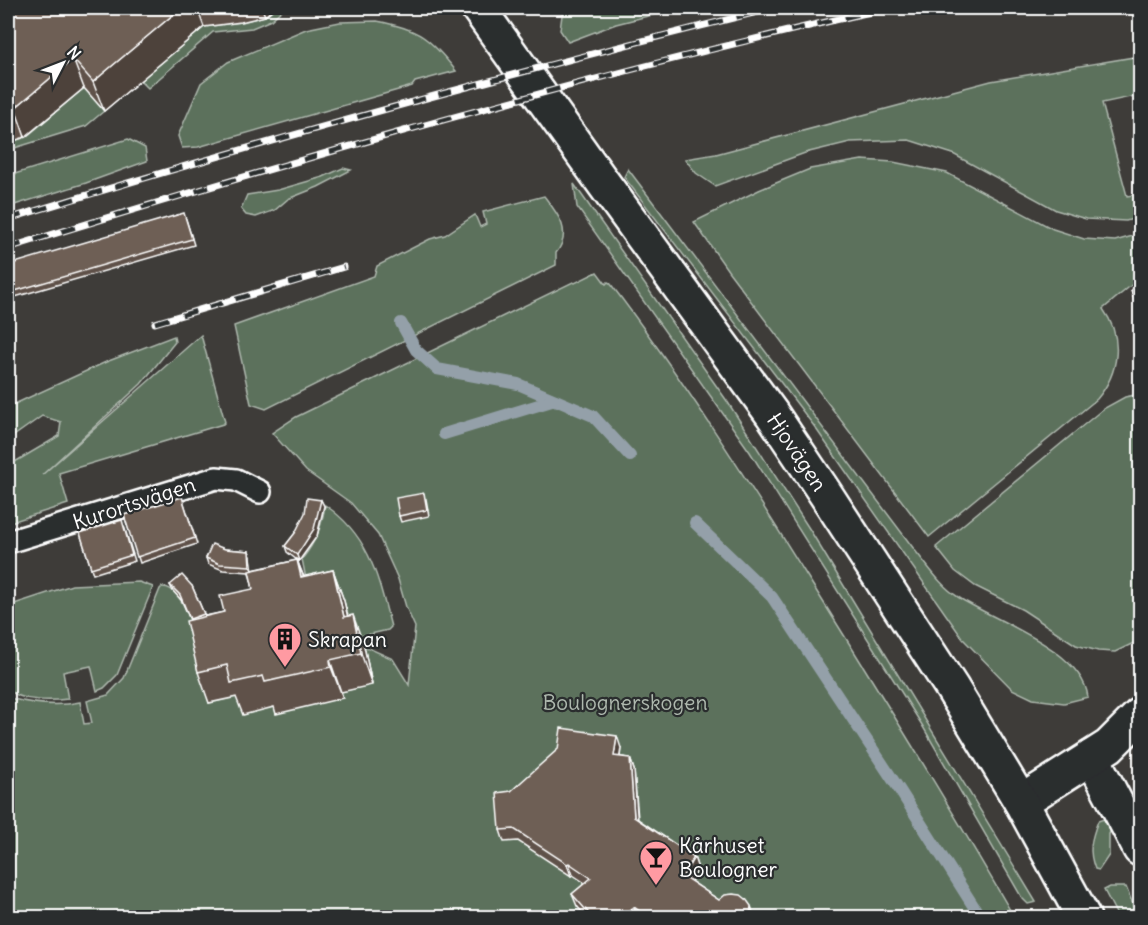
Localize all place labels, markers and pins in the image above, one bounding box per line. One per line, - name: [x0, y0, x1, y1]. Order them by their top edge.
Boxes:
- building icon: Skrapan: [267, 621, 303, 668]
- place label: Skrapan: [308, 626, 387, 653]
- place label: Kårhuset Boulogner: [679, 832, 778, 883]
- bar icon: Kårhuset Boulogner: [638, 839, 674, 886]

